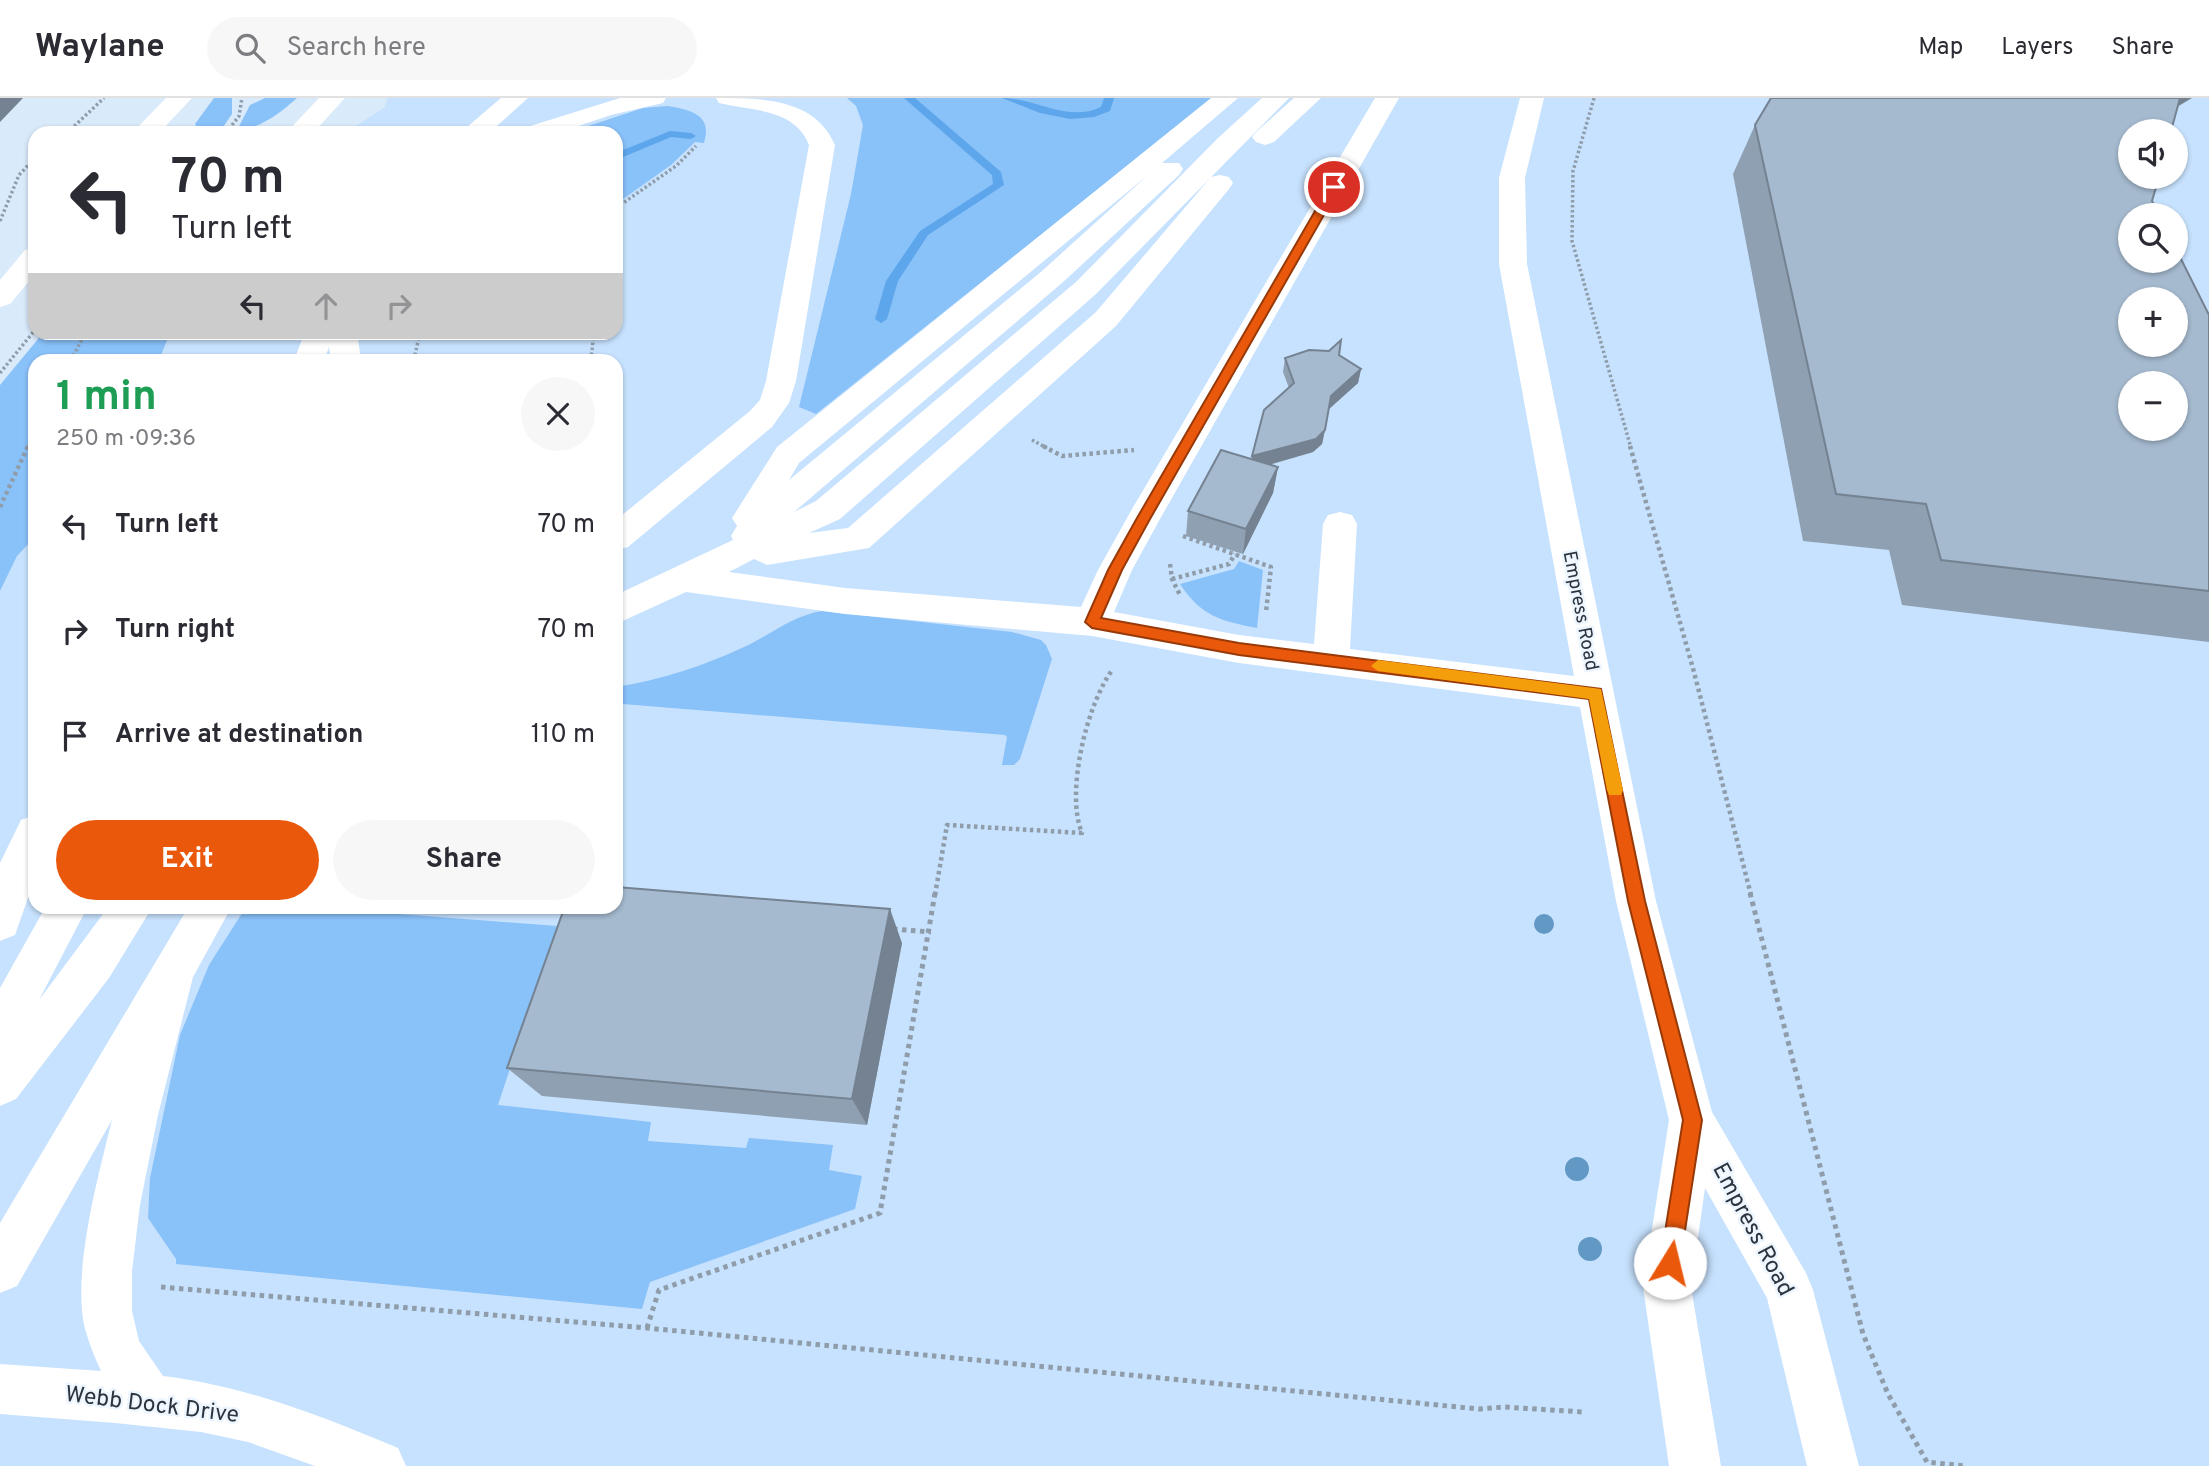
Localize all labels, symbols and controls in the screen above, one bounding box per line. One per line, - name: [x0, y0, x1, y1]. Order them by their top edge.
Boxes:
- search box: [207, 17, 697, 80]
- text: Waylane: [35, 27, 165, 69]
- icon: search: [231, 29, 269, 67]
- text: Search here: [287, 32, 426, 65]
- text: Map: [1918, 33, 1963, 63]
- text: Layers: [2001, 33, 2073, 63]
- text: Share: [2111, 33, 2174, 63]
- map controls: [2118, 119, 2188, 441]
- button: sound: [2118, 119, 2188, 189]
- text: 70 m: [171, 149, 285, 211]
- icon: left: [56, 154, 147, 245]
- pin: [1304, 157, 1364, 217]
- icon: arrive: [1315, 168, 1353, 206]
- button: search: [2118, 203, 2188, 273]
- text: Turn left: [171, 210, 292, 250]
- icon: left: [234, 287, 272, 325]
- icon: ahead: [307, 287, 345, 325]
- icon: right: [380, 287, 418, 325]
- button: +: [2118, 287, 2188, 357]
- button: −: [2118, 371, 2188, 441]
- text: 1 min: [56, 372, 157, 425]
- button: close: [521, 377, 595, 451]
- text: 250 m · 09:36: [56, 425, 196, 454]
- icon: left: [56, 507, 94, 545]
- text: Turn left: [115, 509, 219, 542]
- text: 70 m: [537, 509, 595, 542]
- street label: Empress Road: [1557, 549, 1603, 673]
- icon: right: [56, 612, 94, 650]
- text: Turn right: [115, 614, 235, 647]
- text: 70 m: [537, 614, 595, 647]
- icon: arrive: [56, 717, 94, 755]
- text: Arrive at destination: [115, 719, 363, 752]
- text: 110 m: [531, 719, 595, 752]
- button: Exit: [56, 820, 319, 900]
- button: Share: [333, 820, 595, 900]
- street label: Empress Road: [1705, 1158, 1799, 1302]
- position arrow: [1633, 1226, 1707, 1300]
- street label: Webb Dock Drive: [64, 1381, 240, 1431]

